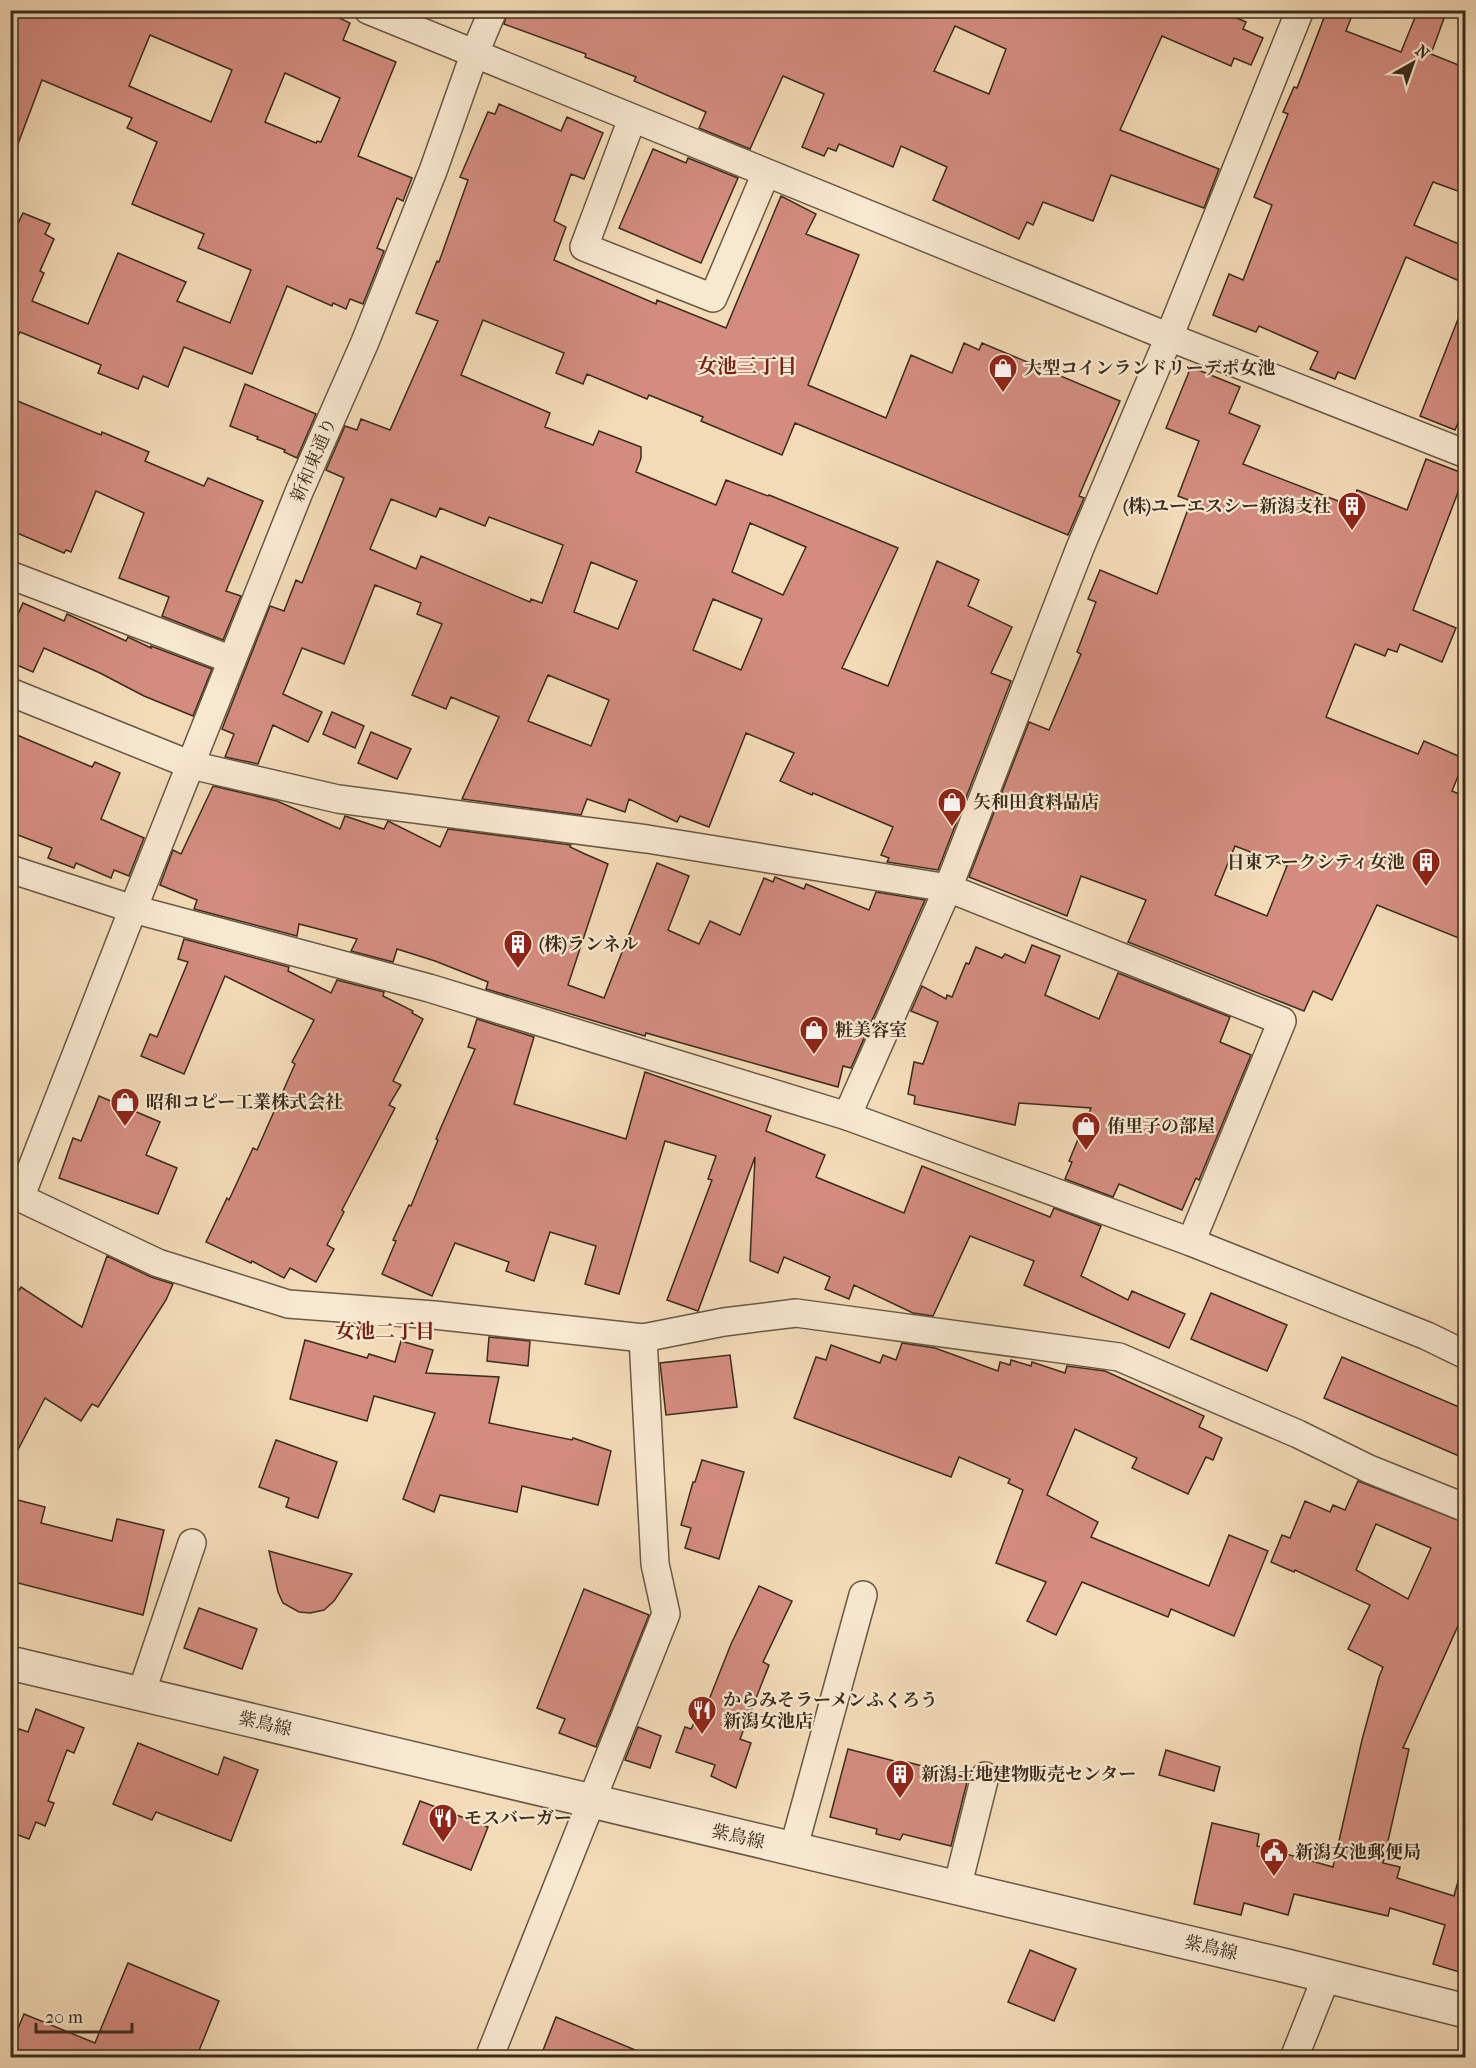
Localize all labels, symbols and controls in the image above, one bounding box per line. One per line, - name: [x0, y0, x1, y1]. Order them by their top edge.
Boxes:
- north arrow: [1383, 33, 1443, 93]
- text: N: [1412, 41, 1434, 64]
- shop icon: 大型コインランドリーデポ女池: [987, 352, 1019, 394]
- district label: 女池三丁目: [697, 355, 797, 378]
- place label: 大型コインランドリーデポ女池: [1024, 358, 1275, 379]
- street label: 新和東通り: [287, 414, 341, 506]
- building icon: (株)ユーエスシー新潟支社: [1336, 490, 1368, 532]
- place label: (株)ユーエスシー新潟支社: [1123, 496, 1331, 517]
- shop icon: 矢和田食料品店: [936, 786, 968, 828]
- place label: 矢和田食料品店: [973, 792, 1099, 813]
- building icon: 日東アークシティ女池: [1410, 846, 1442, 888]
- place label: 日東アークシティ女池: [1227, 852, 1405, 873]
- building icon: (株)ランネル: [502, 928, 534, 970]
- place label: (株)ランネル: [539, 934, 638, 955]
- shop icon: 粧美容室: [798, 1014, 830, 1056]
- place label: 粧美容室: [835, 1020, 907, 1041]
- shop icon: 昭和コピー工業株式会社: [109, 1086, 141, 1128]
- place label: 昭和コピー工業株式会社: [146, 1092, 343, 1113]
- shop icon: 侑里子の部屋: [1070, 1110, 1102, 1152]
- place label: 侑里子の部屋: [1107, 1116, 1215, 1137]
- district label: 女池二丁目: [335, 1320, 435, 1343]
- place label: からみそラーメンふくろう 新潟女池店: [723, 1690, 938, 1732]
- restaurant icon: からみそラーメンふくろう 新潟女池店: [686, 1694, 718, 1736]
- street label: 紫鳥線: [236, 1708, 294, 1740]
- building icon: 新潟土地建物販売センター: [884, 1758, 916, 1800]
- place label: 新潟土地建物販売センター: [921, 1764, 1136, 1785]
- restaurant icon: モスバーガー: [427, 1802, 459, 1844]
- place label: モスバーガー: [464, 1808, 572, 1829]
- street label: 紫鳥線: [709, 1821, 767, 1853]
- public building icon: 新潟女池郵便局: [1258, 1836, 1290, 1878]
- place label: 新潟女池郵便局: [1295, 1842, 1421, 1863]
- street label: 紫鳥線: [1182, 1932, 1240, 1964]
- scale bar: [36, 1996, 132, 2034]
- text: 20 m: [45, 2007, 83, 2028]

